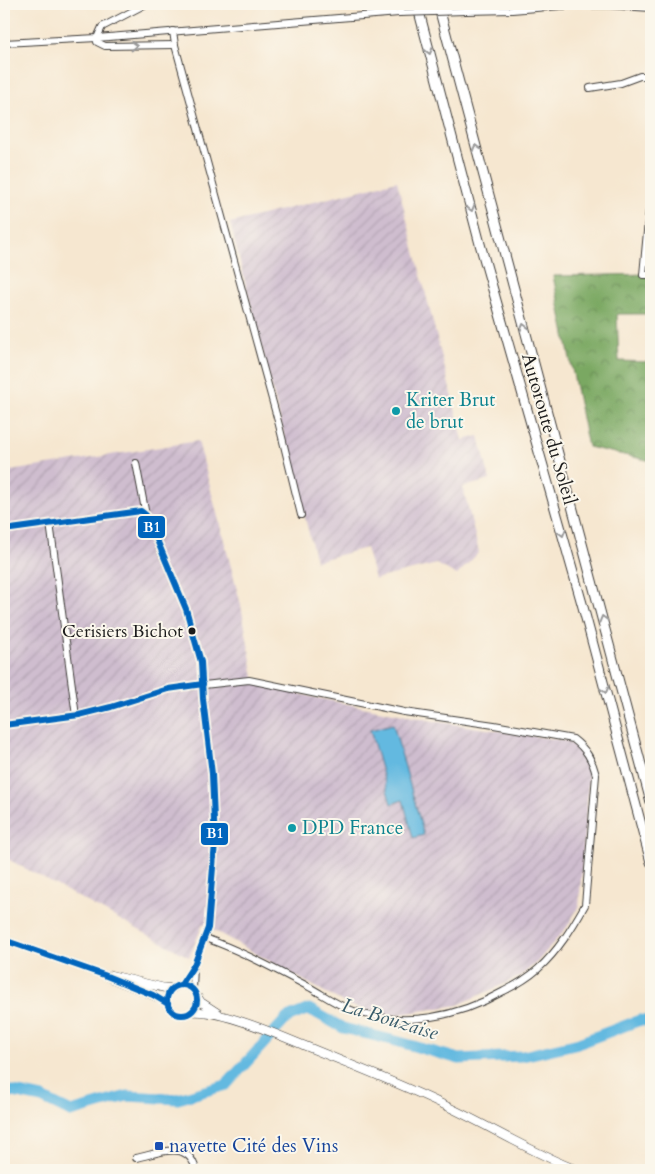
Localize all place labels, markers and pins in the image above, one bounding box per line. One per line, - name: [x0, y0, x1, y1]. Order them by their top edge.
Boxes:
- place label: Kriter Brut de brut: [406, 387, 495, 435]
- marker: Kriter Brut de brut: [390, 405, 402, 417]
- place label: Cerisiers Bichot: [62, 619, 183, 644]
- marker: Cerisiers Bichot: [187, 626, 197, 636]
- place label: DPD France: [302, 815, 403, 841]
- marker: DPD France: [286, 822, 298, 834]
- place label: navette Cité des Vins: [169, 1133, 338, 1159]
- marker: navette Cité des Vins: [153, 1140, 165, 1152]

